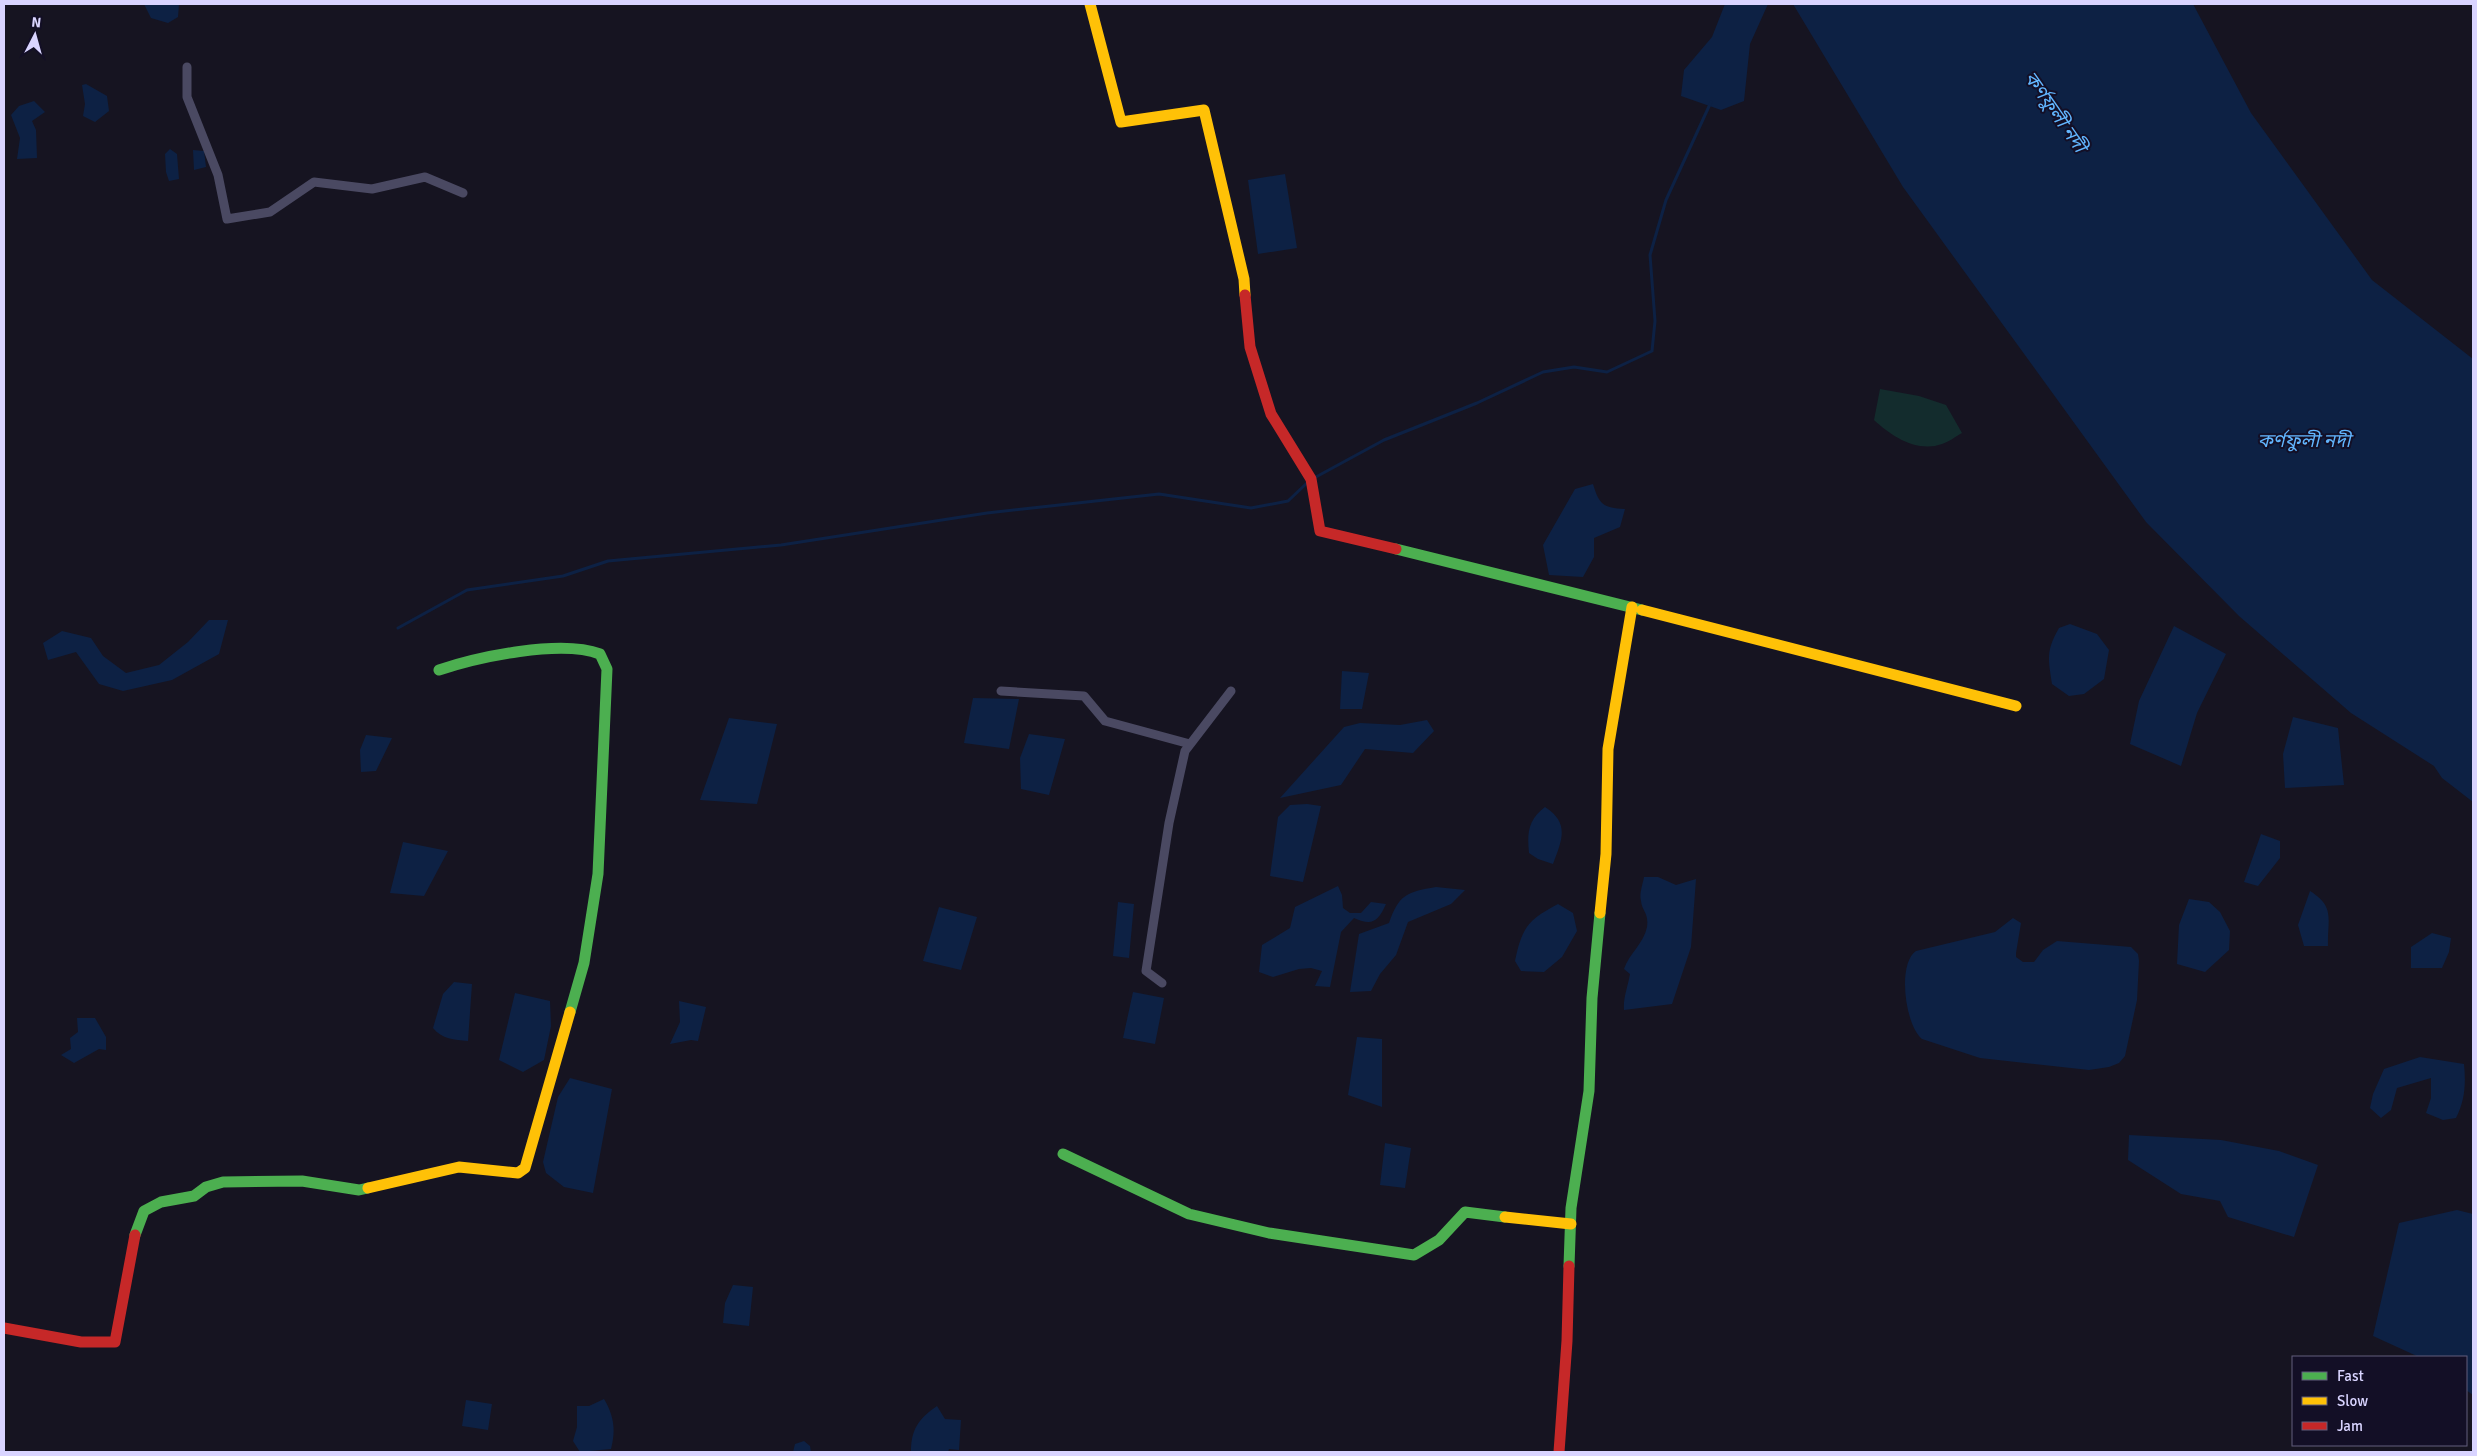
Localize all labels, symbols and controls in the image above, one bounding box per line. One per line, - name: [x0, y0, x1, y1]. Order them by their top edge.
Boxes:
- north arrow: [10, 10, 60, 60]
- text: N: [31, 14, 42, 32]
- water label: কর্ণফুলী নদী: [2018, 67, 2094, 160]
- water label: কর্ণফুলী নদী: [2257, 429, 2354, 453]
- legend: [2292, 1356, 2467, 1446]
- text: Fast: [2337, 1367, 2364, 1385]
- text: Slow: [2337, 1392, 2368, 1410]
- text: Jam: [2337, 1417, 2363, 1435]

